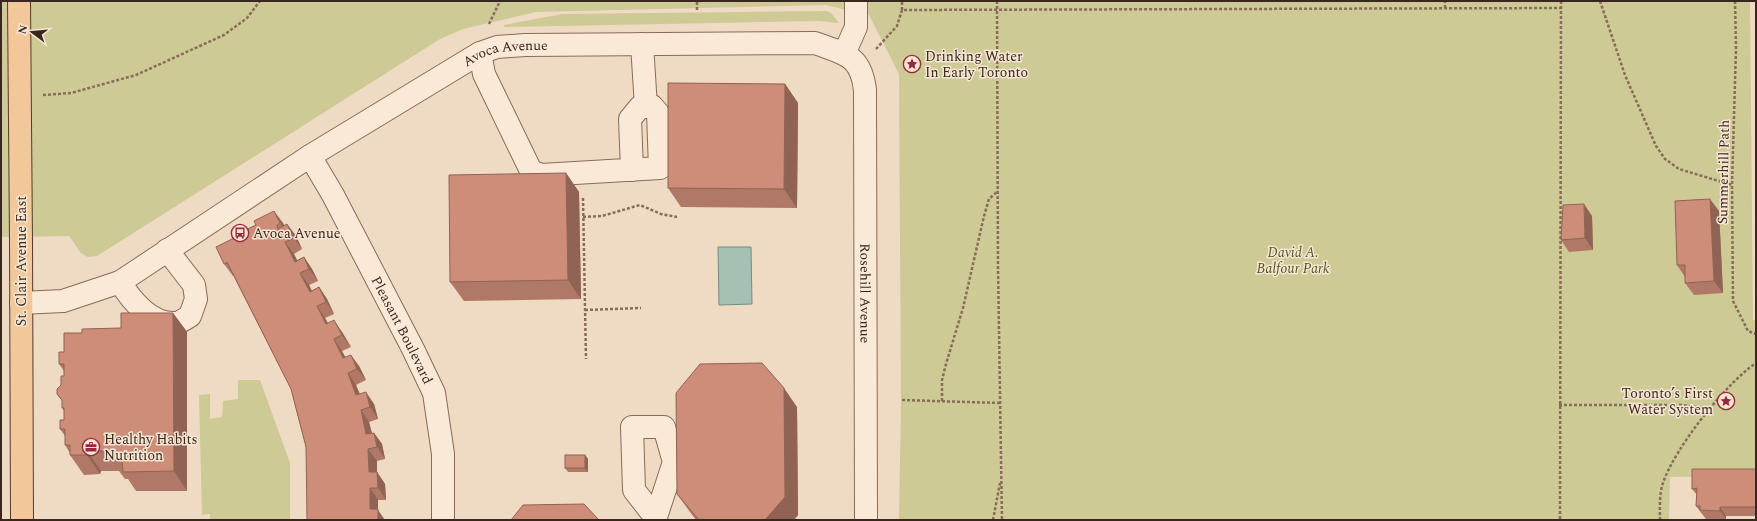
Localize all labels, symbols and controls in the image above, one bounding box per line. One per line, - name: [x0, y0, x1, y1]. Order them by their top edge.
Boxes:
- north arrow: [12, 12, 52, 52]
- text: N: [13, 23, 32, 36]
- street label: Avoca Avenue: [459, 35, 548, 72]
- place label: Drinking Water In Early Toronto: [925, 46, 1028, 83]
- place icon: Drinking Water In Early Toronto: [902, 54, 922, 74]
- street label: Summerhill Path: [1712, 120, 1735, 224]
- street label: St. Clair Avenue East: [11, 196, 32, 326]
- bus stop icon: Avoca Avenue: [230, 223, 250, 243]
- place label: Avoca Avenue: [253, 223, 341, 244]
- park label: David A. Balfour Park: [1257, 242, 1330, 279]
- street label: Rosehill Avenue: [854, 243, 876, 344]
- street label: Pleasant Boulevard: [366, 272, 438, 388]
- place label: Toronto’s First Water System: [1622, 383, 1713, 420]
- place icon: Toronto’s First Water System: [1716, 391, 1736, 411]
- place label: Healthy Habits Nutrition: [104, 429, 198, 466]
- office icon: Healthy Habits Nutrition: [81, 437, 101, 457]

